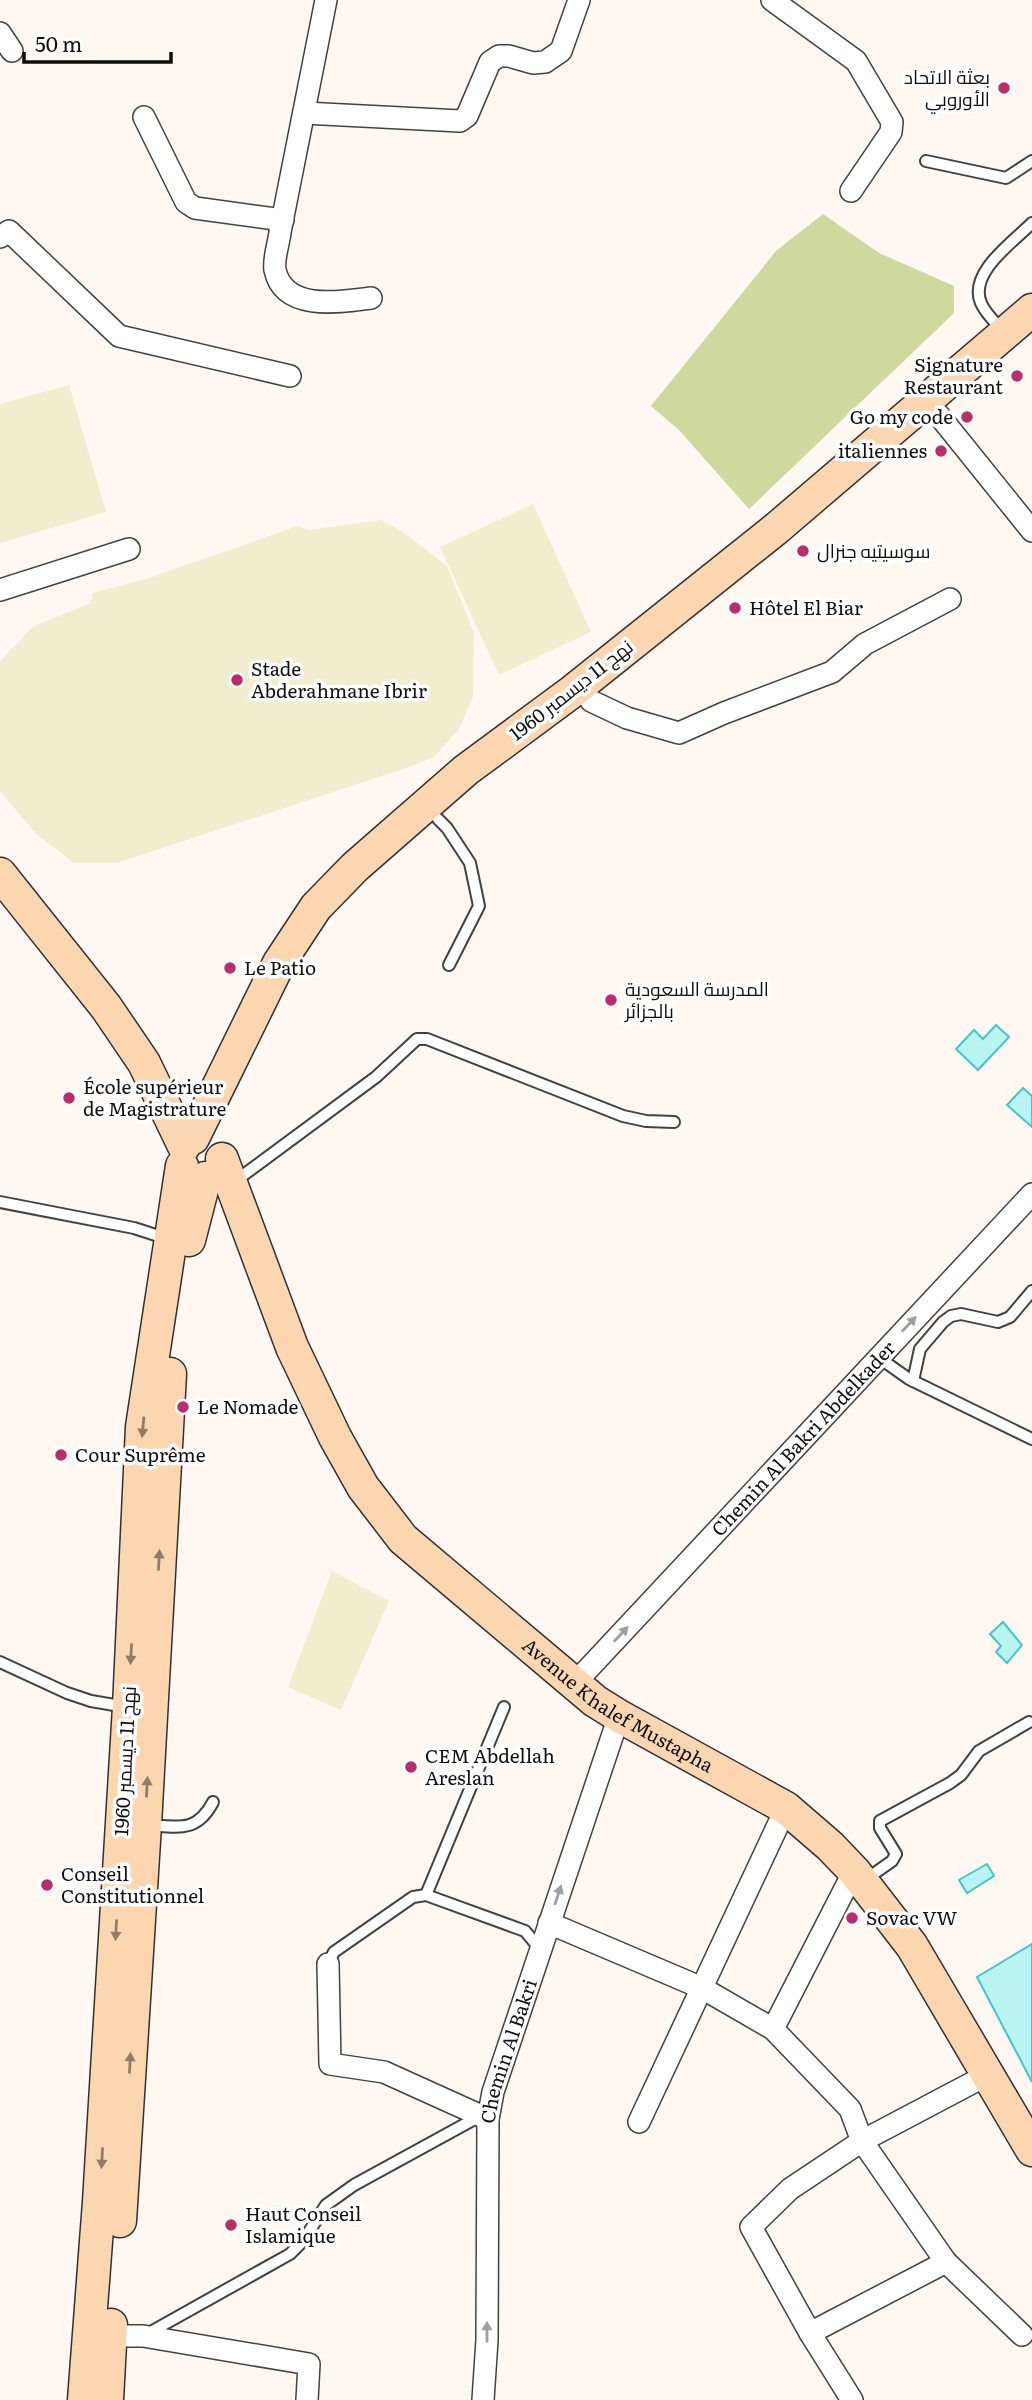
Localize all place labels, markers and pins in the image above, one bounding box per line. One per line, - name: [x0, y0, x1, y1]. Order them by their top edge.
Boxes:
- place label: بعثة الاتحاد الأوروبي: [904, 62, 990, 114]
- marker: بعثة الاتحاد الأوروبي: [996, 80, 1012, 96]
- place label: Signature Restaurant: [904, 350, 1003, 400]
- marker: Signature Restaurant: [1009, 368, 1025, 384]
- place label: Go my code: [850, 402, 953, 430]
- marker: Go my code: [959, 409, 975, 425]
- place label: italiennes: [838, 436, 927, 464]
- marker: italiennes: [933, 443, 949, 459]
- place label: سوسيتيه جنرال: [817, 536, 931, 564]
- marker: سوسيتيه جنرال: [795, 543, 811, 559]
- place label: Hôtel El Biar: [749, 593, 863, 621]
- marker: Hôtel El Biar: [727, 600, 743, 616]
- place label: Stade Abderahmane Ibrir: [251, 654, 427, 704]
- marker: Stade Abderahmane Ibrir: [229, 672, 245, 688]
- place label: Le Patio: [244, 953, 316, 981]
- marker: Le Patio: [222, 960, 238, 976]
- place label: المدرسة السعودية بالجزائر: [624, 974, 769, 1024]
- marker: المدرسة السعودية بالجزائر: [603, 992, 619, 1008]
- place label: École supérieur de Magistrature: [83, 1072, 227, 1122]
- marker: École supérieur de Magistrature: [61, 1090, 77, 1106]
- place label: Le Nomade: [197, 1392, 299, 1420]
- marker: Le Nomade: [175, 1399, 191, 1415]
- place label: Cour Suprême: [75, 1440, 206, 1468]
- marker: Cour Suprême: [53, 1447, 69, 1463]
- place label: CEM Abdellah Areslan: [425, 1741, 555, 1791]
- marker: CEM Abdellah Areslan: [403, 1759, 419, 1775]
- place label: Conseil Constitutionnel: [61, 1859, 204, 1909]
- marker: Conseil Constitutionnel: [39, 1877, 55, 1893]
- place label: Sovac VW: [866, 1903, 958, 1931]
- marker: Sovac VW: [844, 1910, 860, 1926]
- place label: Haut Conseil Islamique: [245, 2199, 361, 2249]
- marker: Haut Conseil Islamique: [223, 2217, 239, 2233]

